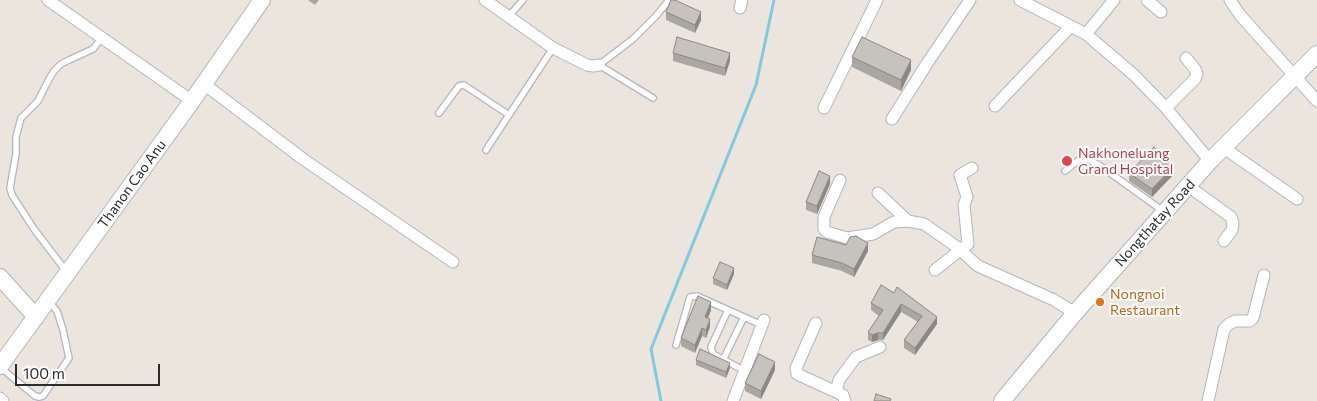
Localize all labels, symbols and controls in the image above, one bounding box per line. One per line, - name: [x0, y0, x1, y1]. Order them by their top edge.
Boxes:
- street label: Thanon Cao Anu: [94, 137, 170, 231]
- place label: Nakhoneluang Grand Hospital: [1078, 145, 1173, 178]
- marker: Nakhoneluang Grand Hospital: [1060, 154, 1074, 168]
- street label: Nongthatay Road: [1112, 176, 1198, 270]
- place label: Nongnoi Restaurant: [1110, 286, 1180, 318]
- marker: Nongnoi Restaurant: [1094, 296, 1106, 308]
- scale bar: [18, 354, 162, 386]
- text: 100 m: [23, 364, 65, 382]

